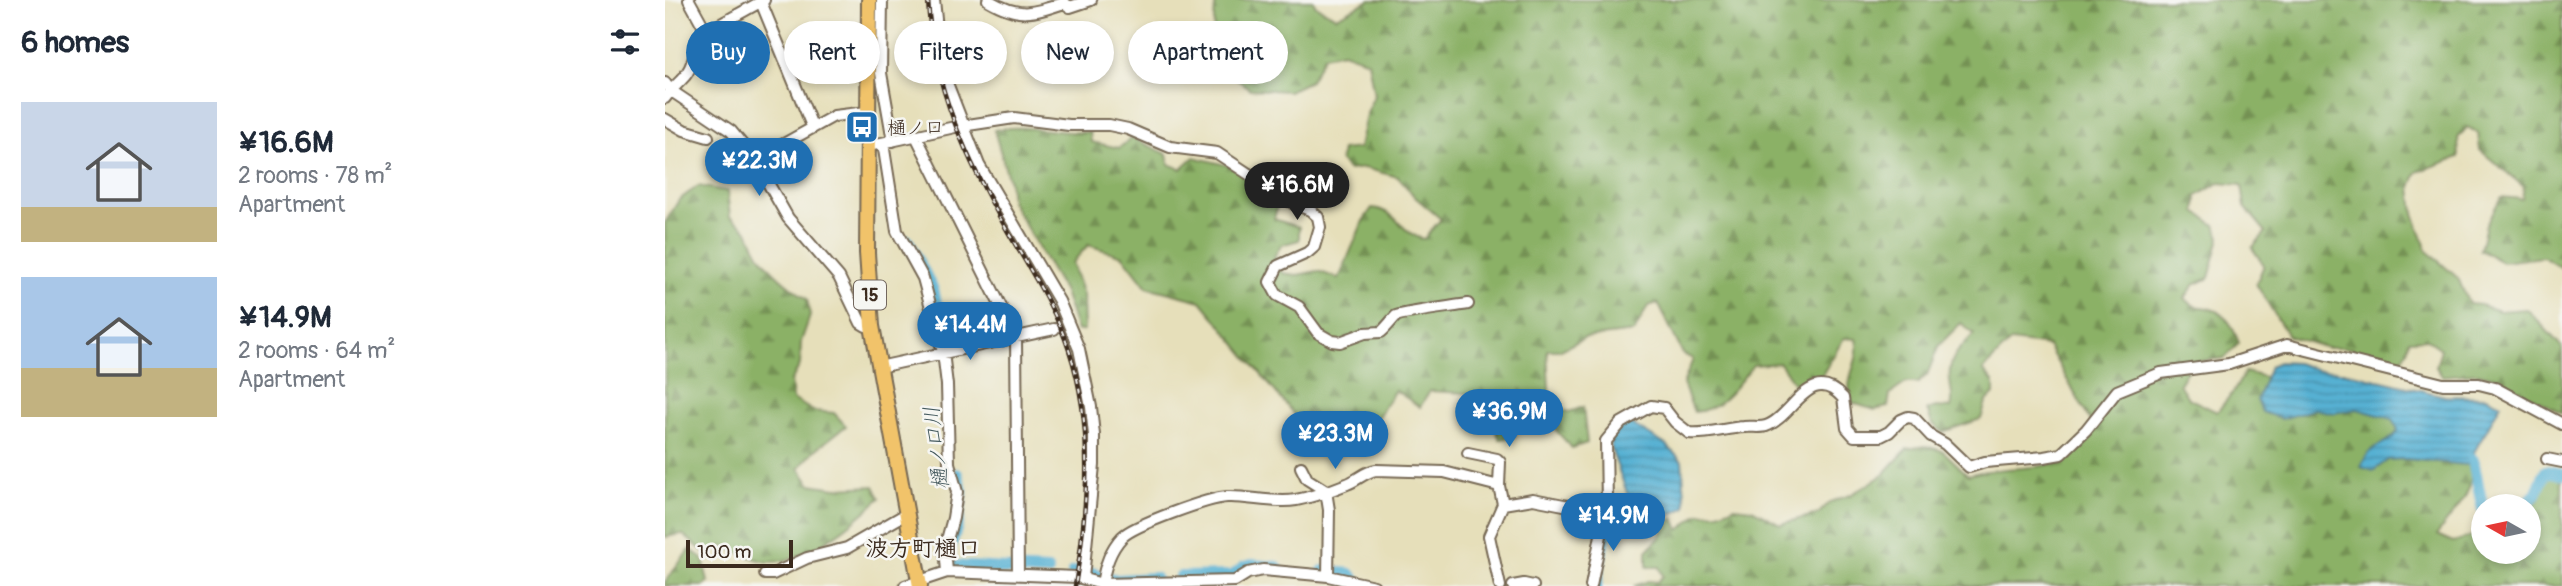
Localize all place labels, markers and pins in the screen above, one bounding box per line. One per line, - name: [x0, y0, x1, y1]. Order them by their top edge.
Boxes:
- bus stop icon: 樋ノ口: [843, 108, 881, 146]
- place label: 樋ノ口: [887, 116, 944, 140]
- pin: ¥22.3M: [702, 138, 816, 198]
- pin: ¥16.6M: [1240, 162, 1354, 222]
- pin: ¥14.4M: [913, 302, 1027, 362]
- pin: ¥36.9M: [1452, 390, 1566, 449]
- pin: ¥23.3M: [1278, 412, 1392, 471]
- pin: ¥14.9M: [1556, 494, 1670, 553]

